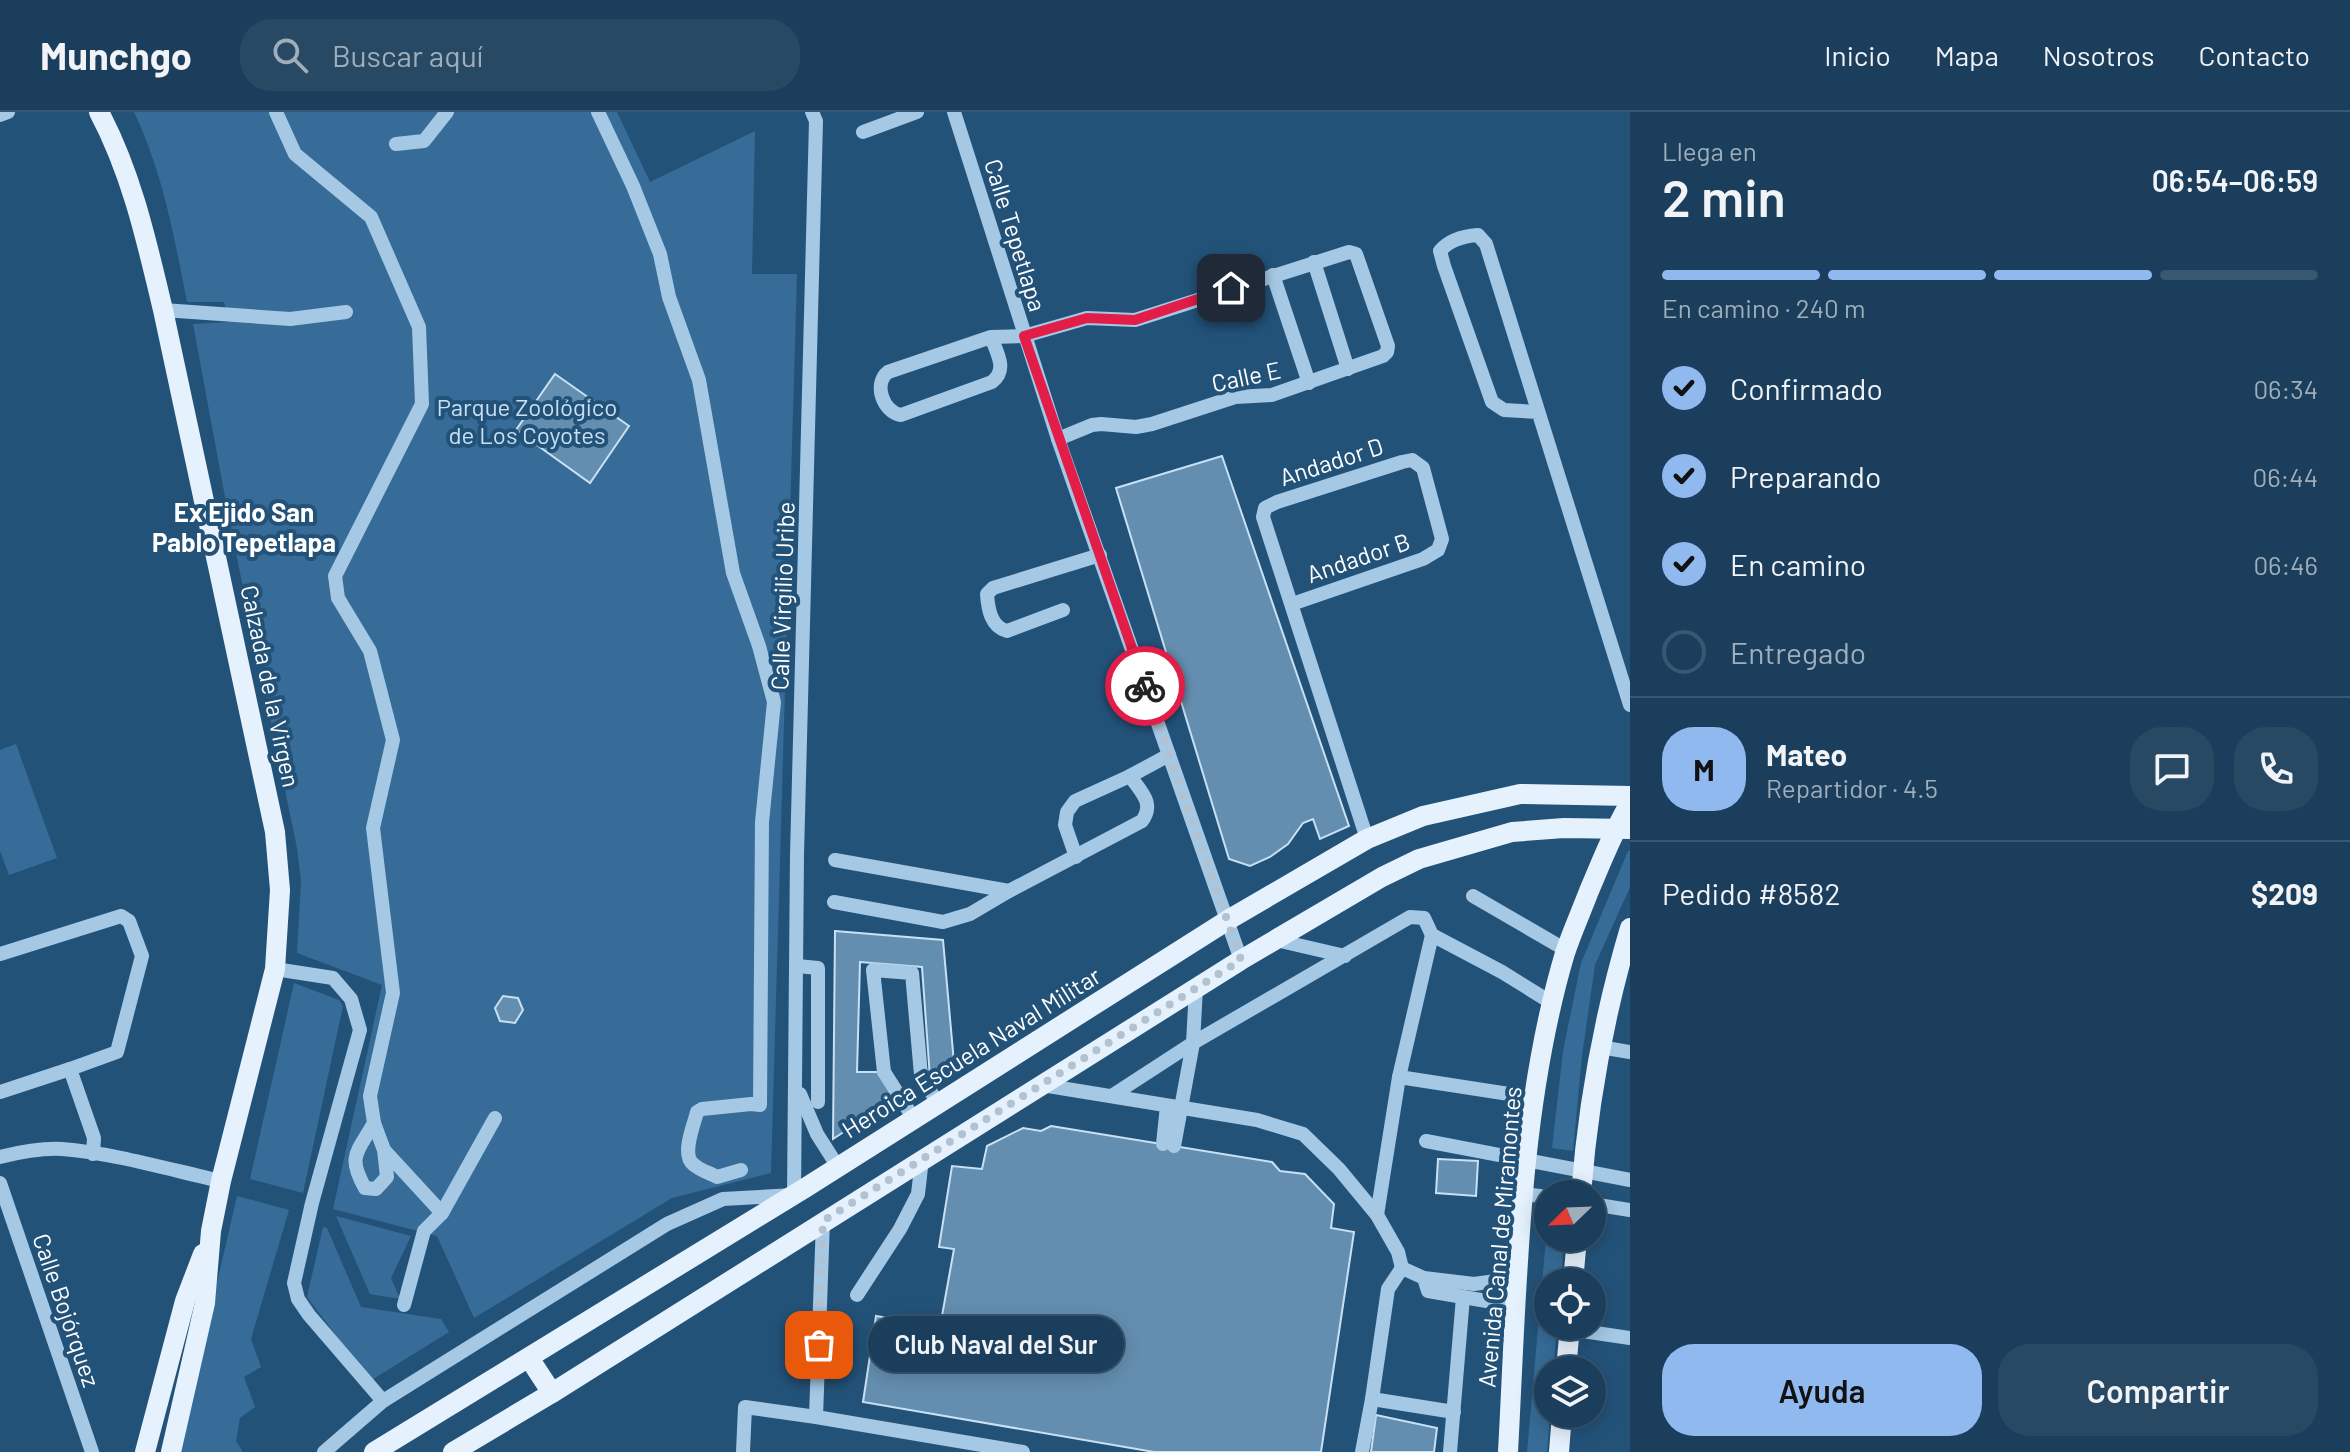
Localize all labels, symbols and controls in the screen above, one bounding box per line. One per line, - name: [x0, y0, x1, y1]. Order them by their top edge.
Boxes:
- search box: [240, 19, 800, 91]
- text: Munchgo: [40, 32, 192, 78]
- icon: search: [268, 33, 312, 77]
- text: Buscar aquí: [332, 37, 483, 73]
- text: Inicio: [1824, 38, 1891, 72]
- text: Mapa: [1935, 38, 1999, 72]
- text: Nosotros: [2043, 38, 2155, 72]
- text: Contacto: [2199, 38, 2310, 72]
- text: Llega en: [1662, 135, 1757, 166]
- street label: Calle Tepetlapa: [979, 155, 1053, 315]
- text: 06:54–06:59: [2152, 162, 2318, 198]
- text: 2 min: [1662, 165, 1786, 227]
- pin: [1197, 254, 1265, 322]
- icon: home: [1209, 266, 1253, 310]
- text: En camino · 240 m: [1662, 292, 1865, 323]
- street label: Calle E: [1209, 355, 1283, 397]
- icon: check: [1662, 366, 1706, 410]
- text: Confirmado: [1730, 370, 1883, 406]
- text: 06:34: [2253, 373, 2318, 404]
- park label: Parque Zoológico de Los Coyotes: [437, 392, 617, 449]
- street label: Andador D: [1276, 431, 1386, 491]
- icon: check: [1662, 454, 1706, 498]
- text: Preparando: [1730, 458, 1881, 494]
- text: 06:44: [2252, 461, 2318, 492]
- district label: Ex Ejido San Pablo Tepetlapa: [152, 496, 336, 557]
- street label: Calle Virgilio Uribe: [764, 501, 800, 691]
- street label: Andador B: [1302, 526, 1414, 588]
- icon: check: [1662, 542, 1706, 586]
- text: En camino: [1730, 546, 1866, 582]
- text: 06:46: [2253, 549, 2318, 580]
- street label: Calzada de la Virgen: [235, 582, 307, 790]
- text: Entregado: [1730, 634, 1866, 670]
- courier: [1105, 646, 1185, 726]
- icon: bike: [1123, 664, 1167, 708]
- button: chat: [2130, 727, 2214, 811]
- button: phone: [2234, 727, 2318, 811]
- text: Mateo: [1766, 736, 1847, 772]
- text: M: [1693, 751, 1715, 787]
- text: Repartidor · 4.5: [1766, 772, 1938, 803]
- text: Pedido #8582: [1662, 875, 1841, 911]
- text: $209: [2251, 875, 2318, 911]
- street label: Heroica Escuela Naval Militar: [836, 960, 1106, 1144]
- street label: Avenida Canal de Miramontes: [1471, 1085, 1527, 1389]
- north arrow: [1534, 1180, 1606, 1252]
- map controls: [1534, 1180, 1606, 1428]
- street label: Calle Bojórquez: [27, 1230, 107, 1390]
- button: locate: [1534, 1268, 1606, 1340]
- pin: [785, 1311, 853, 1379]
- callout: Club Naval del Sur: [867, 1317, 1123, 1373]
- icon: bag: [797, 1323, 841, 1367]
- text: Club Naval del Sur: [894, 1328, 1098, 1359]
- button: Ayuda: [1662, 1344, 1982, 1436]
- button: Compartir: [1998, 1344, 2318, 1436]
- button: layers: [1534, 1356, 1606, 1428]

